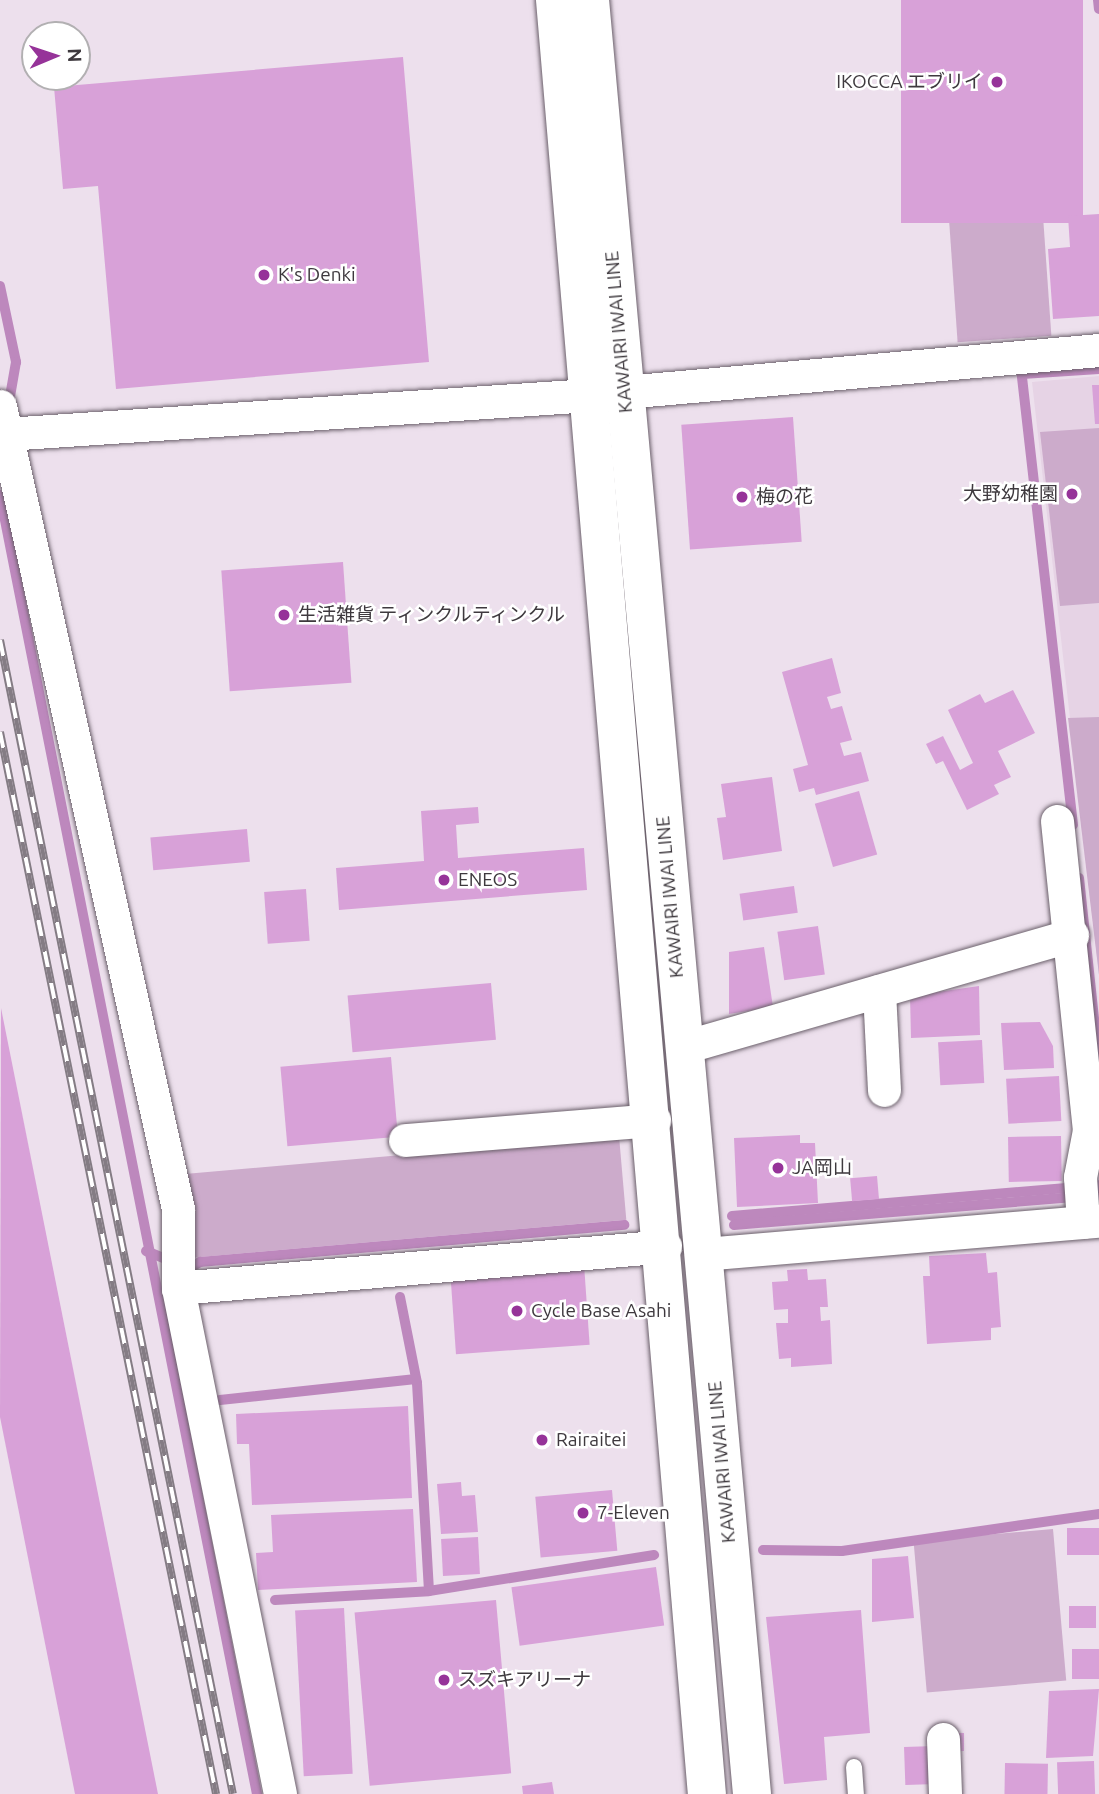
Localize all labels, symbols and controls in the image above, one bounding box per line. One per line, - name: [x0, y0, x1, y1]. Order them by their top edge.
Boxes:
- north arrow: [21, 21, 91, 91]
- text: N: [64, 48, 86, 63]
- place label: IKOCCA エブリイ: [836, 71, 983, 93]
- marker: IKOCCA エブリイ: [989, 74, 1005, 90]
- street label: KAWAIRI IWAI LINE: [601, 250, 637, 414]
- place label: K's Denki: [278, 264, 356, 286]
- marker: K's Denki: [256, 267, 272, 283]
- place label: 大野幼稚園: [963, 483, 1058, 505]
- place label: 梅の花: [756, 486, 813, 508]
- marker: 大野幼稚園: [1064, 486, 1080, 502]
- marker: 梅の花: [734, 489, 750, 505]
- place label: 生活雑貨 ティンクルティンクル: [298, 604, 568, 626]
- marker: 生活雑貨 ティンクルティンクル: [276, 607, 292, 623]
- street label: KAWAIRI IWAI LINE: [652, 815, 688, 979]
- place label: ENEOS: [458, 869, 517, 891]
- marker: ENEOS: [436, 872, 452, 888]
- place label: JA岡山: [792, 1157, 852, 1179]
- marker: JA岡山: [770, 1160, 786, 1176]
- place label: Cycle Base Asahi: [531, 1300, 671, 1322]
- marker: Cycle Base Asahi: [509, 1303, 525, 1319]
- street label: KAWAIRI IWAI LINE: [704, 1380, 740, 1544]
- place label: Rairaitei: [556, 1429, 626, 1451]
- marker: Rairaitei: [534, 1432, 550, 1448]
- place label: 7-Eleven: [597, 1502, 670, 1524]
- marker: 7-Eleven: [575, 1505, 591, 1521]
- place label: スズキアリーナ: [458, 1669, 591, 1691]
- marker: スズキアリーナ: [436, 1672, 452, 1688]

